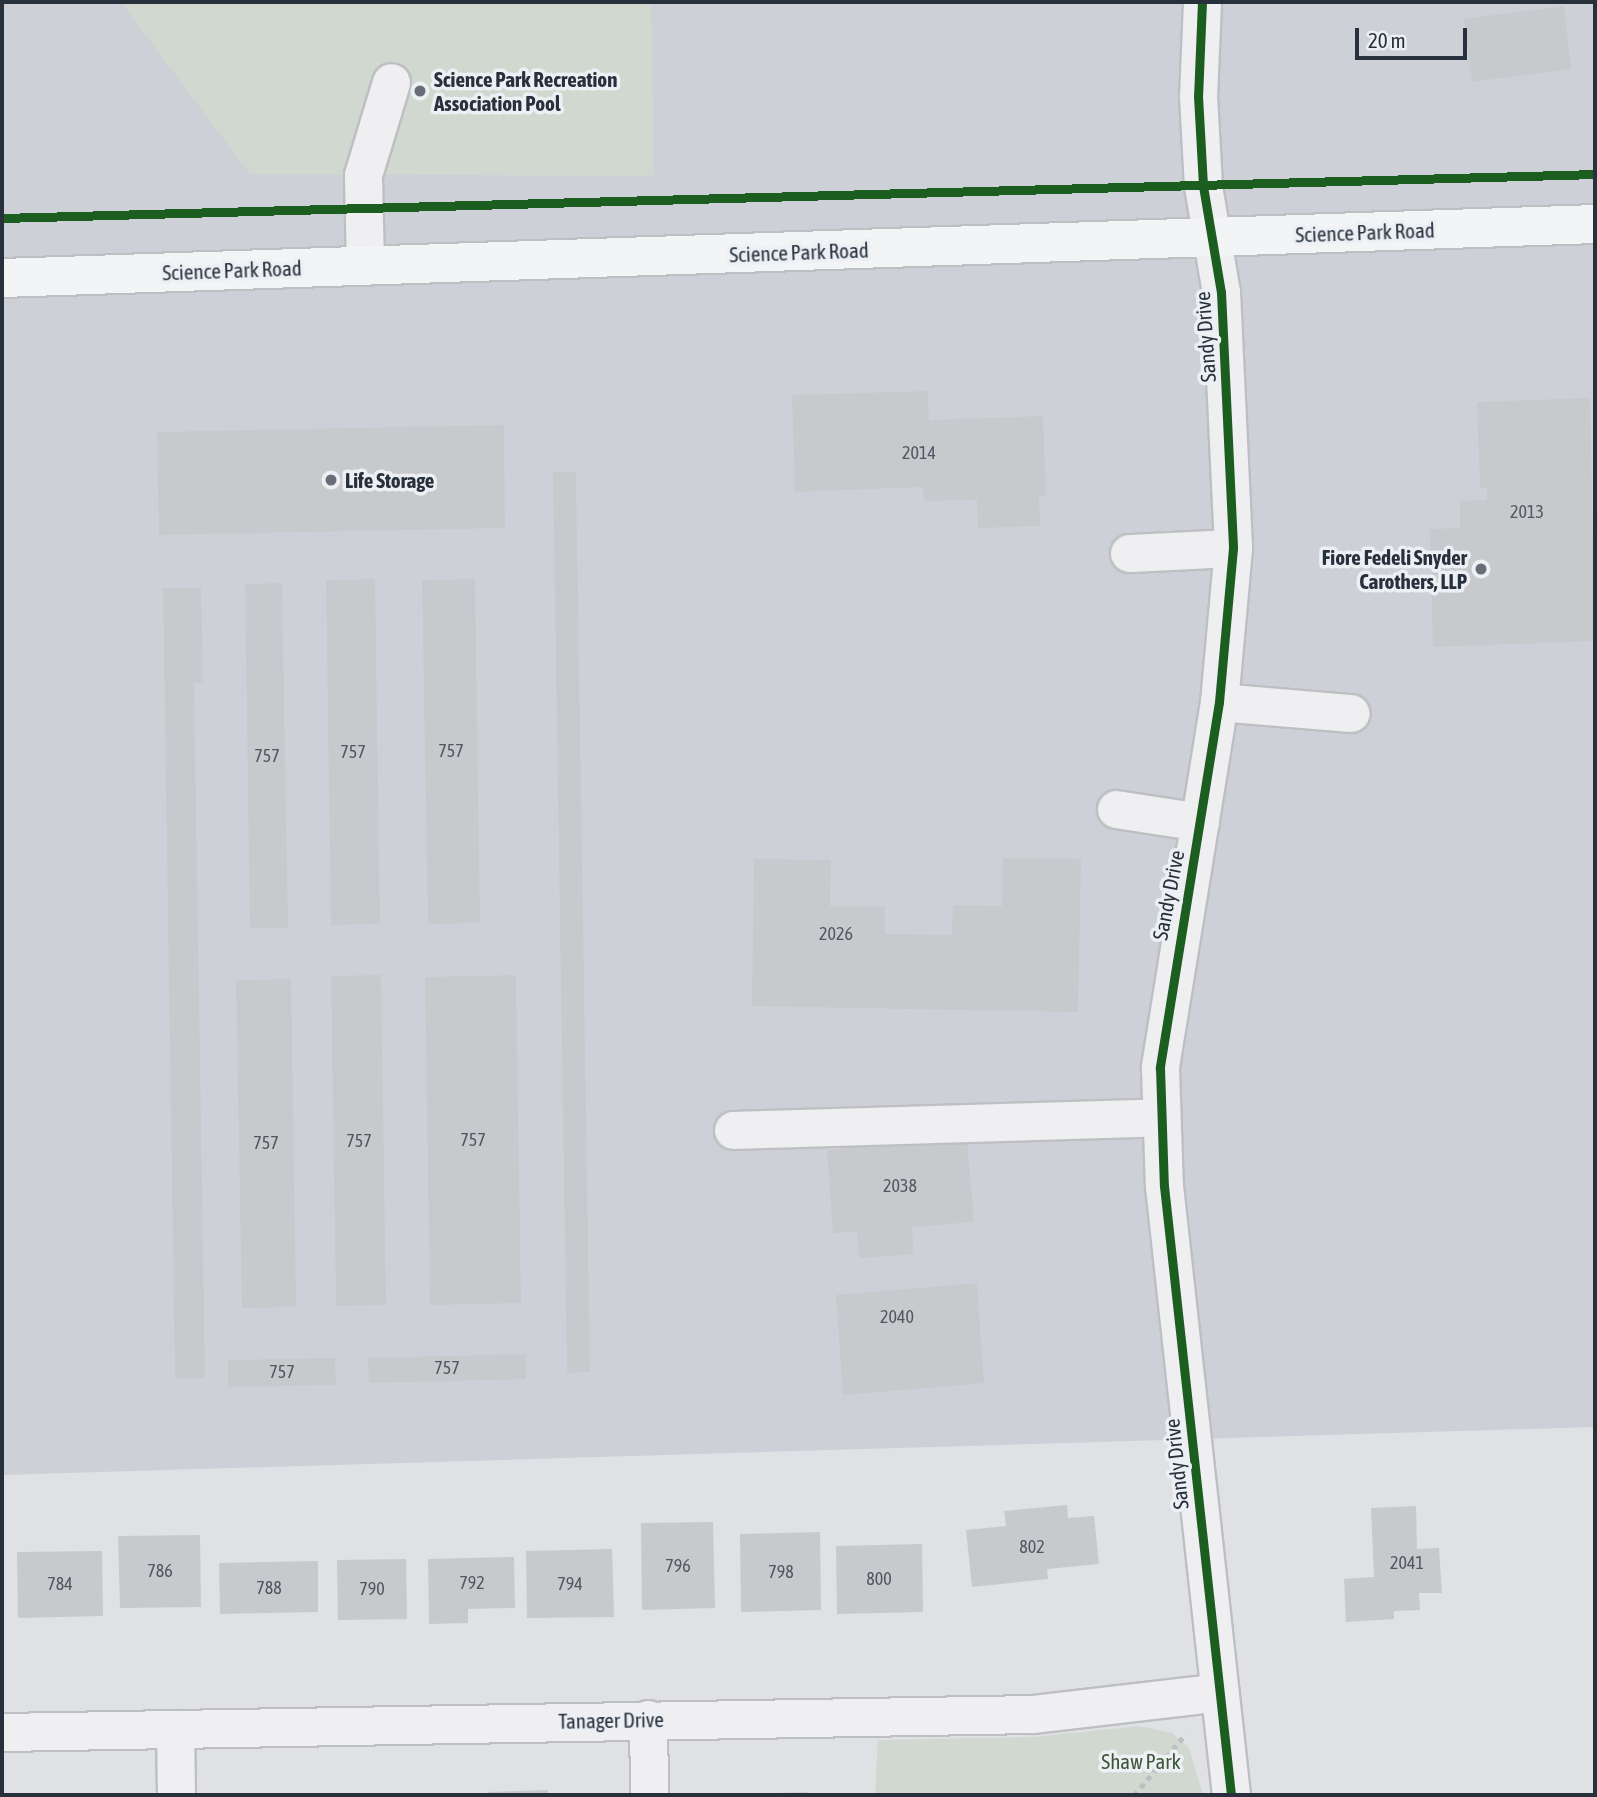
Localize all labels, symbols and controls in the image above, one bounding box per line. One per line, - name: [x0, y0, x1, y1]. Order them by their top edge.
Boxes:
- scale bar: [1359, 14, 1471, 58]
- text: 20 m: [1368, 28, 1406, 52]
- place label: Science Park Recreation Association Pool: [434, 66, 617, 116]
- marker: Science Park Recreation Association Pool: [412, 83, 428, 99]
- street label: Science Park Road: [1295, 217, 1435, 247]
- street label: Science Park Road: [729, 237, 869, 267]
- street label: Science Park Road: [162, 255, 302, 285]
- street label: Sandy Drive: [1189, 291, 1221, 383]
- house number: 2014: [902, 442, 936, 464]
- place label: Life Storage: [345, 467, 434, 493]
- marker: Life Storage: [323, 472, 339, 488]
- house number: 2013: [1510, 501, 1544, 523]
- place label: Fiore Fedeli Snyder Carothers, LLP: [1322, 544, 1467, 594]
- marker: Fiore Fedeli Snyder Carothers, LLP: [1473, 561, 1489, 577]
- house number: 757: [438, 740, 464, 762]
- house number: 757: [340, 741, 366, 763]
- house number: 757: [254, 745, 280, 767]
- street label: Sandy Drive: [1147, 848, 1189, 942]
- house number: 2026: [819, 923, 853, 945]
- house number: 757: [460, 1129, 486, 1151]
- house number: 757: [346, 1130, 372, 1152]
- house number: 757: [253, 1132, 279, 1154]
- house number: 2038: [883, 1175, 917, 1197]
- house number: 2040: [880, 1306, 914, 1328]
- house number: 757: [434, 1357, 460, 1379]
- house number: 757: [269, 1361, 295, 1383]
- street label: Sandy Drive: [1159, 1417, 1193, 1511]
- house number: 802: [1019, 1536, 1045, 1558]
- house number: 2041: [1390, 1552, 1424, 1574]
- house number: 796: [665, 1555, 691, 1577]
- house number: 786: [147, 1560, 173, 1582]
- house number: 798: [768, 1561, 794, 1583]
- house number: 800: [866, 1568, 892, 1590]
- house number: 792: [459, 1572, 485, 1594]
- house number: 784: [47, 1573, 73, 1595]
- house number: 794: [557, 1573, 583, 1595]
- house number: 788: [256, 1577, 282, 1599]
- house number: 790: [359, 1578, 385, 1600]
- street label: Tanager Drive: [558, 1706, 664, 1734]
- park label: Shaw Park: [1101, 1748, 1181, 1774]

